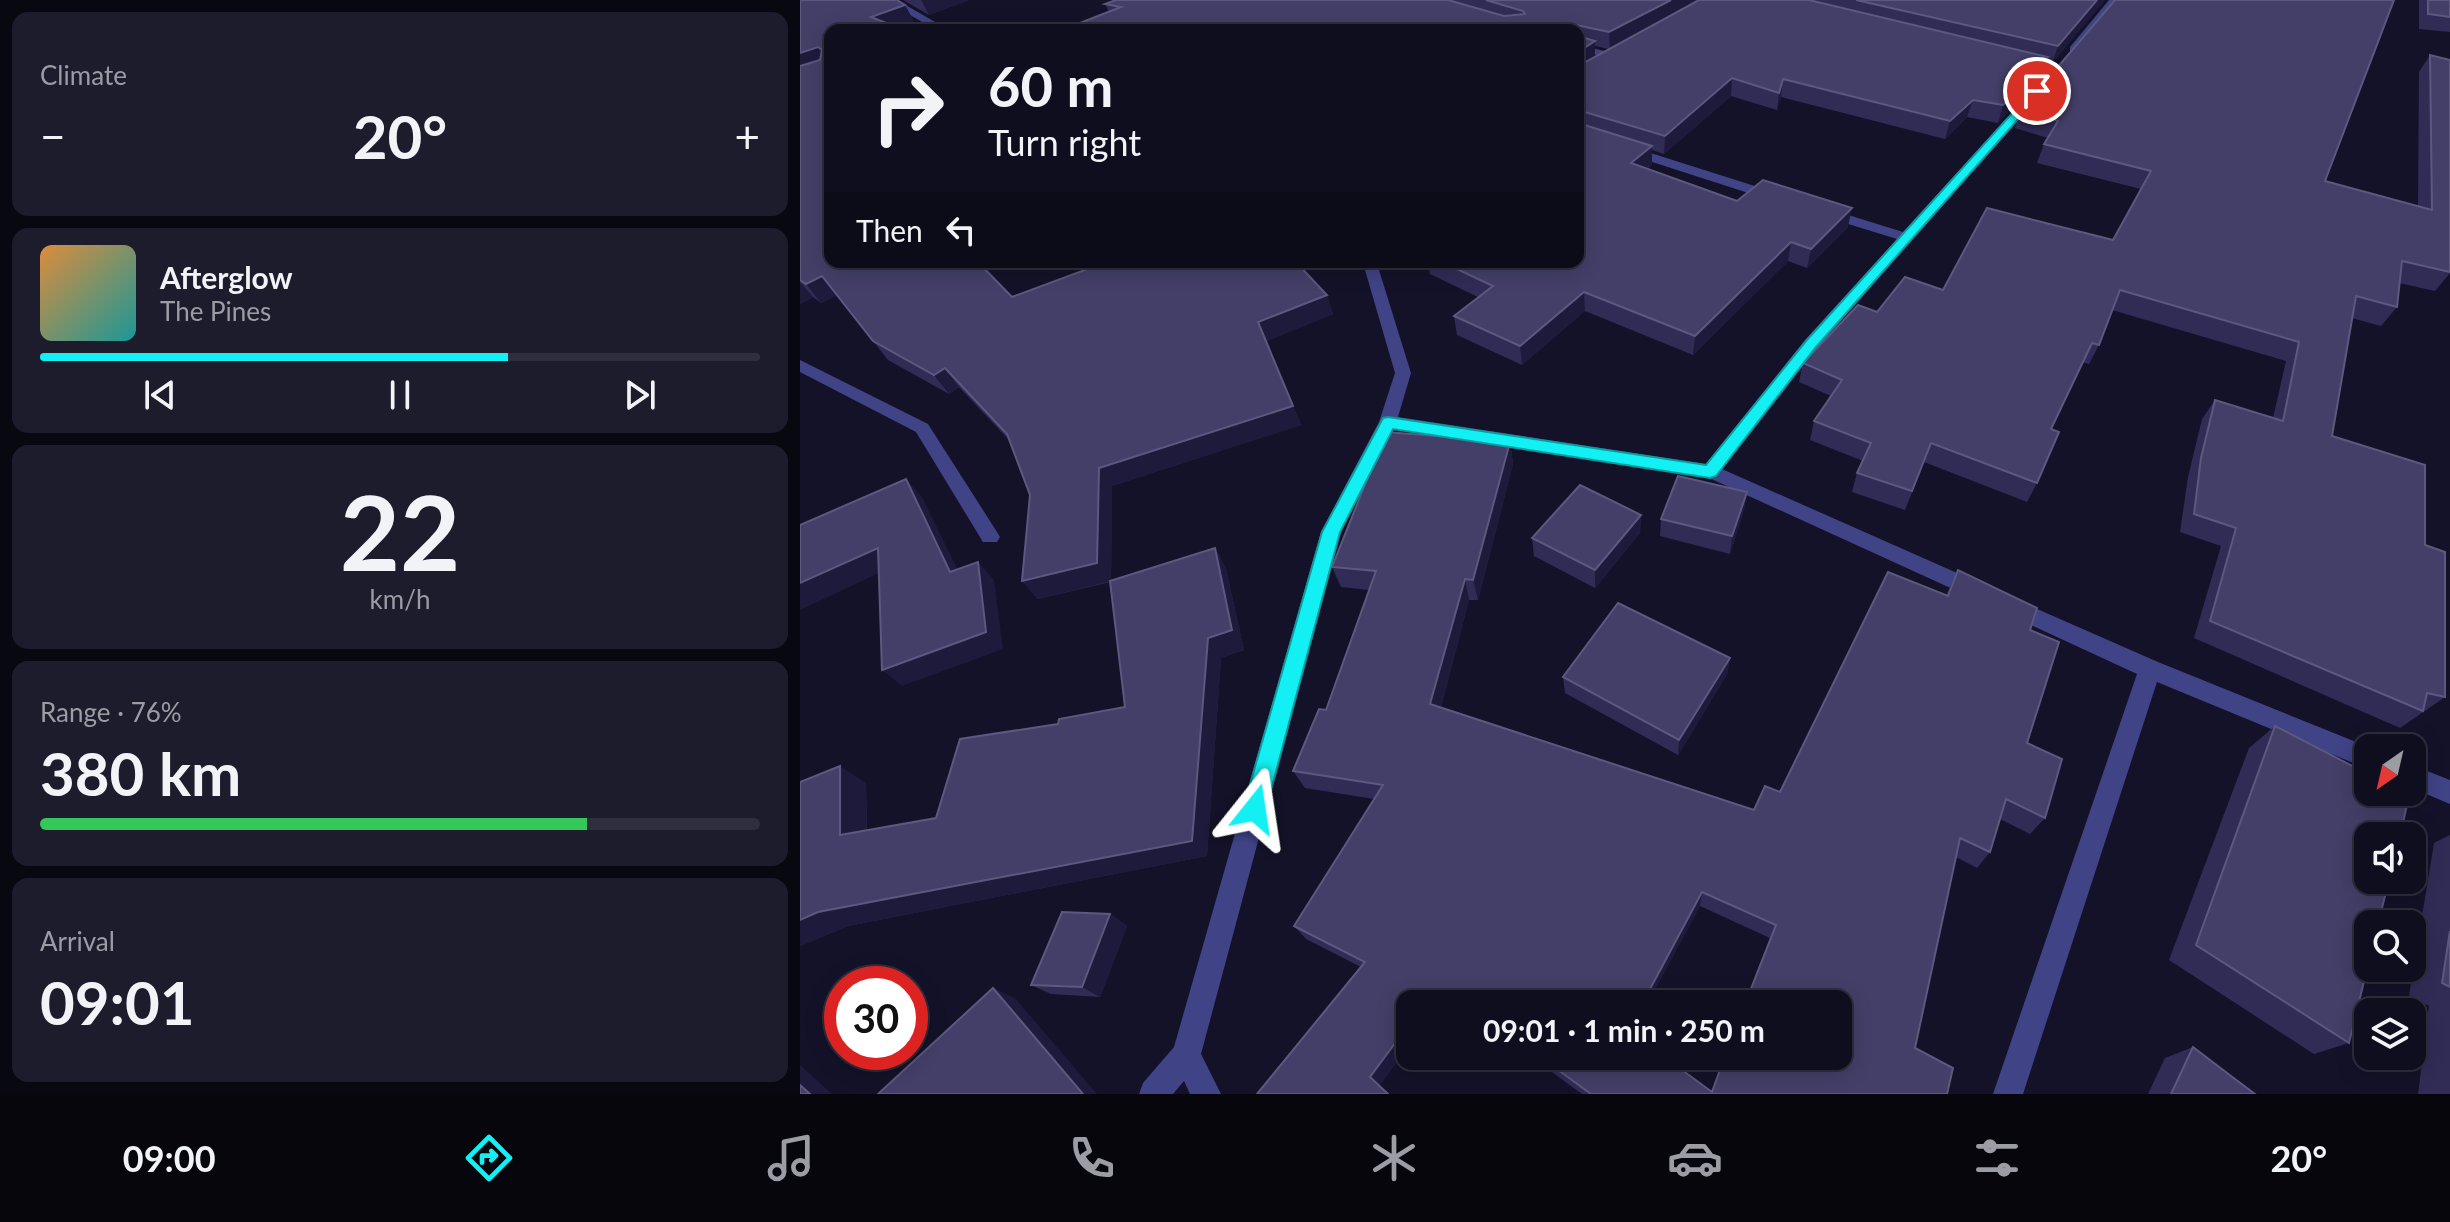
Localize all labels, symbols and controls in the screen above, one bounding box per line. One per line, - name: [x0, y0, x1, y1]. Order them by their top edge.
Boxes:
- text: 60 m: [988, 52, 1113, 119]
- icon: right: [856, 56, 960, 160]
- pin: [2003, 57, 2071, 125]
- text: Climate: [40, 59, 127, 91]
- icon: arrive: [2015, 69, 2059, 113]
- text: 20°: [353, 100, 447, 172]
- text: −: [40, 110, 66, 162]
- text: +: [734, 110, 760, 162]
- text: Turn right: [988, 120, 1141, 164]
- icon: left: [939, 208, 983, 252]
- text: Then: [856, 212, 923, 248]
- text: Afterglow: [160, 259, 293, 295]
- text: The Pines: [160, 295, 271, 327]
- icon: previous: [138, 373, 182, 417]
- icon: pause: [378, 373, 422, 417]
- icon: next: [618, 373, 662, 417]
- text: 22: [340, 468, 460, 593]
- text: km/h: [370, 583, 430, 615]
- text: Range · 76%: [40, 696, 182, 728]
- north arrow: [2354, 734, 2426, 806]
- map controls: [2354, 734, 2426, 1070]
- text: 380 km: [40, 737, 241, 809]
- position arrow: [1213, 767, 1297, 851]
- button: sound: [2354, 822, 2426, 894]
- button: search: [2354, 910, 2426, 982]
- text: Arrival: [40, 925, 115, 957]
- text: 09:01: [40, 966, 195, 1038]
- speed limit sign: 30: [824, 966, 928, 1070]
- button: layers: [2354, 998, 2426, 1070]
- text: 09:01 · 1 min · 250 m: [1483, 1012, 1765, 1048]
- icon: directions: [461, 1130, 517, 1186]
- icon: music: [763, 1130, 819, 1186]
- icon: phone: [1064, 1130, 1120, 1186]
- icon: climate: [1366, 1130, 1422, 1186]
- icon: car: [1667, 1130, 1723, 1186]
- icon: filters: [1969, 1130, 2025, 1186]
- text: 09:00: [123, 1136, 216, 1180]
- text: 20°: [2270, 1136, 2327, 1180]

